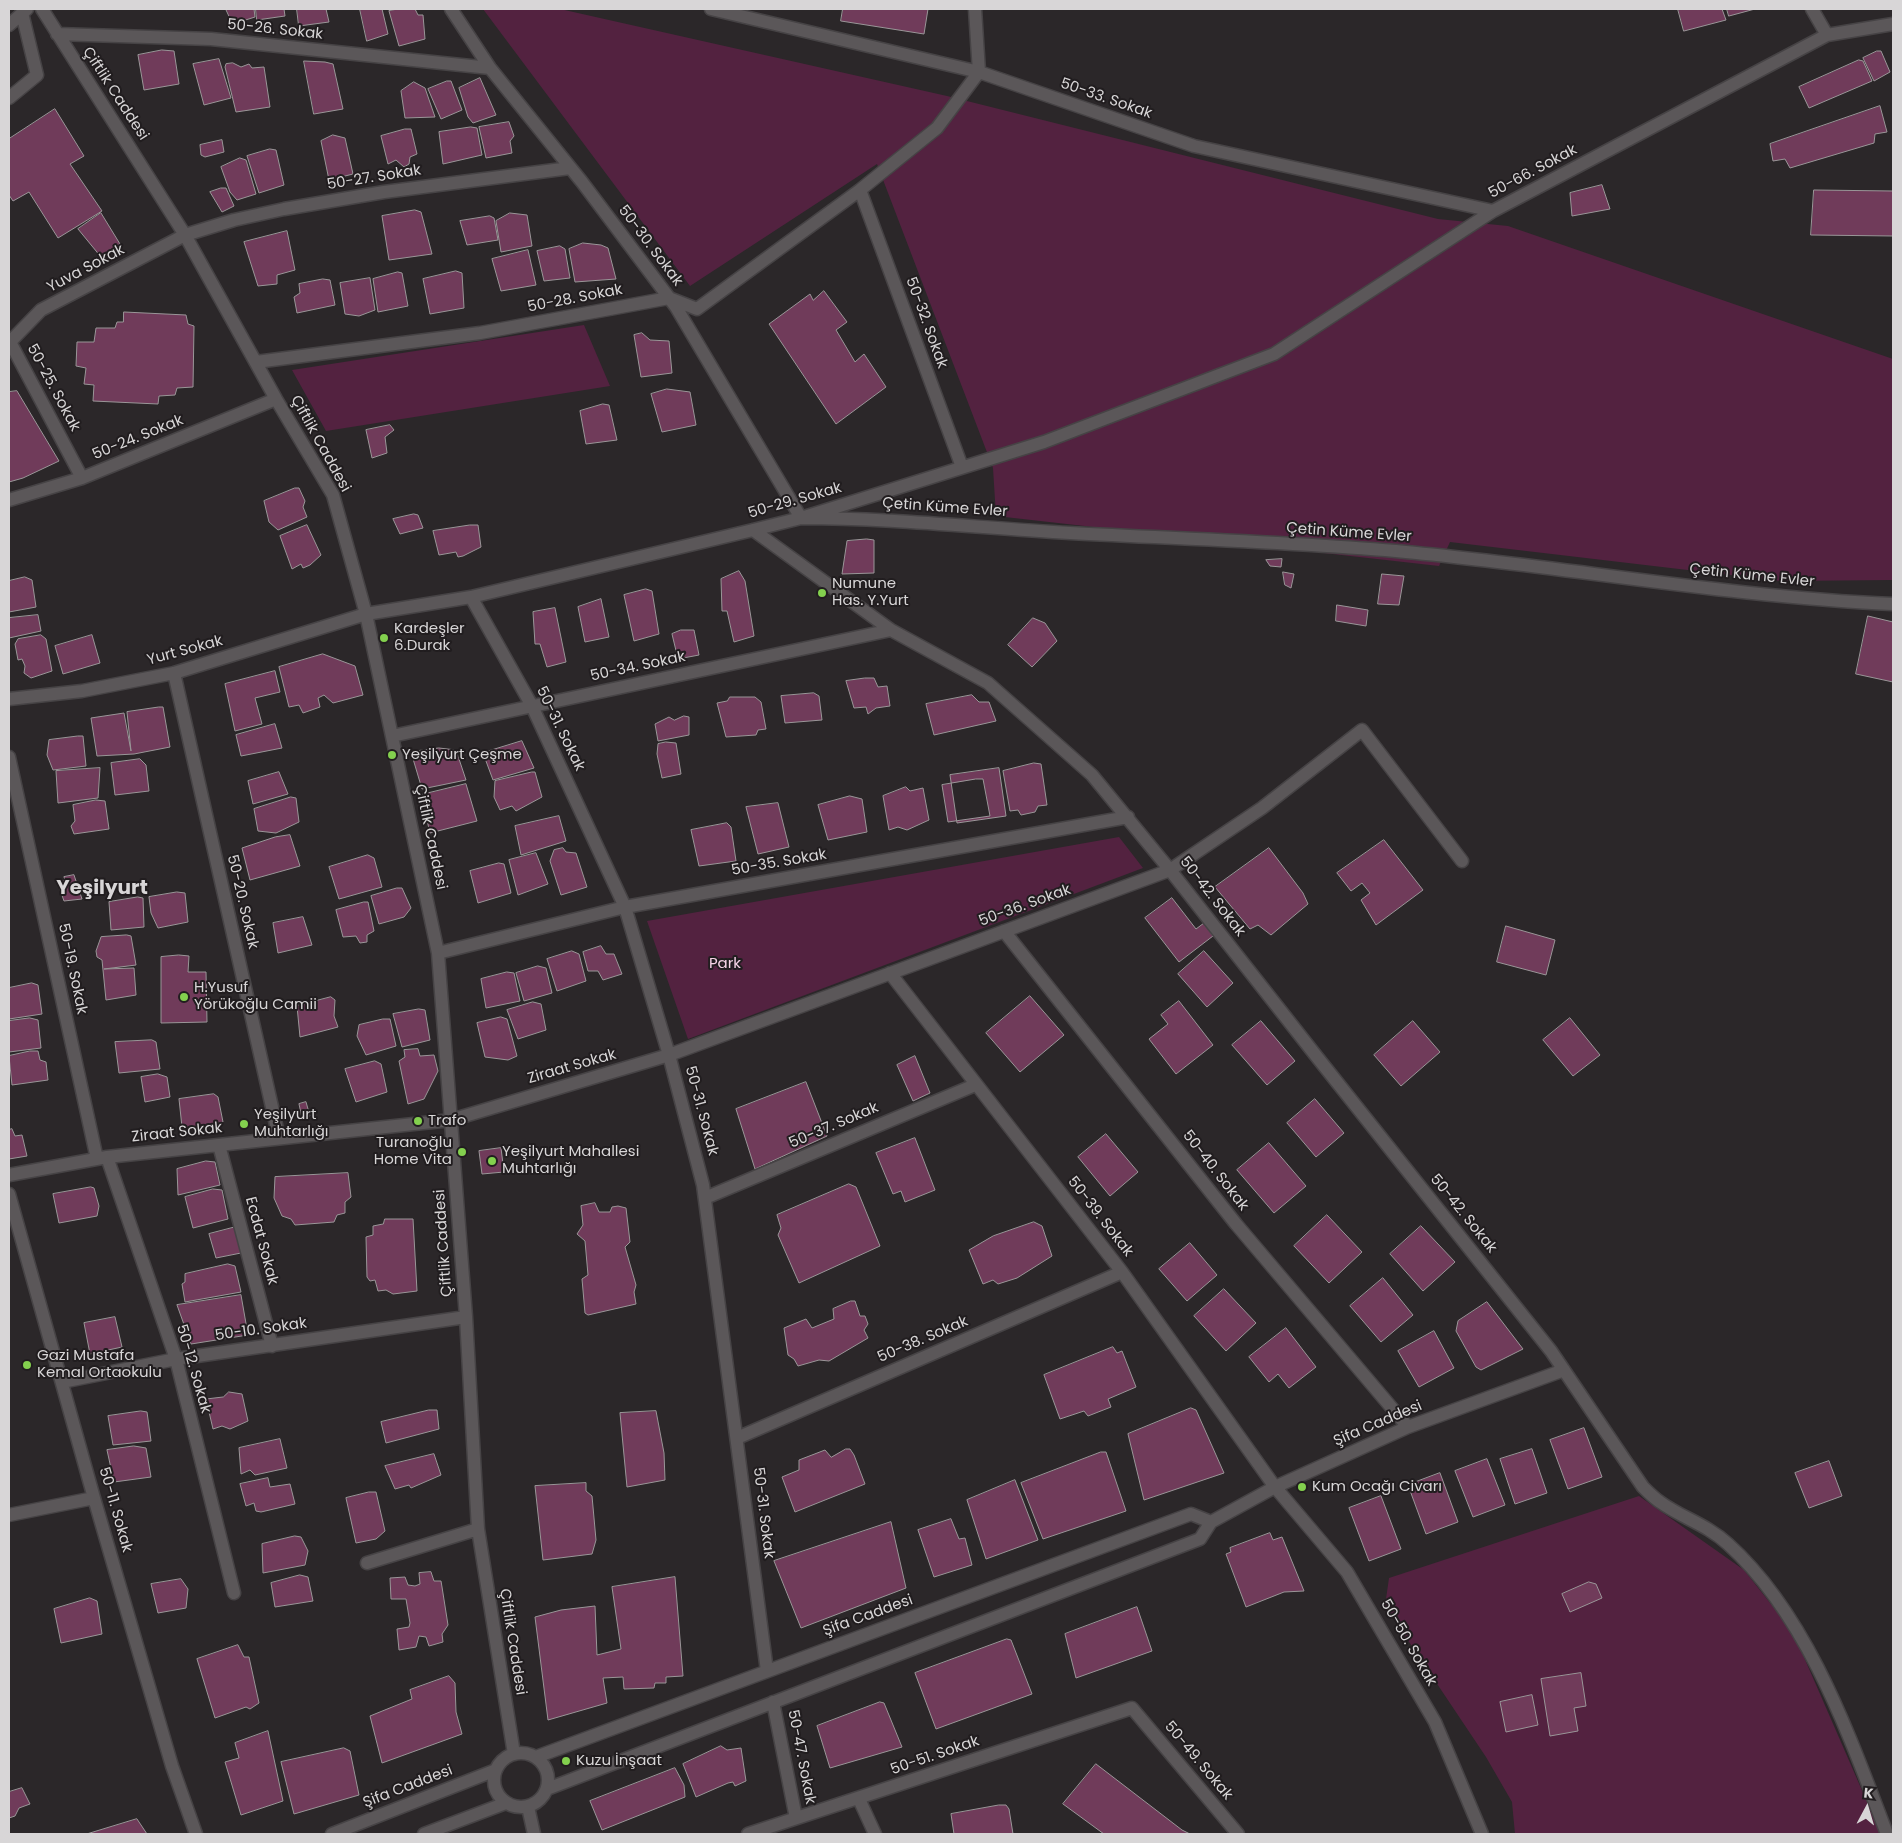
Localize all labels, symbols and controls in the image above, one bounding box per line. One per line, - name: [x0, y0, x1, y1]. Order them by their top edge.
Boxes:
- street label: 50-26. Sokak: [226, 16, 324, 44]
- street label: Çiftlik Caddesi: [78, 44, 152, 144]
- street label: 50-33. Sokak: [1058, 75, 1154, 123]
- street label: 50-66. Sokak: [1486, 141, 1580, 203]
- street label: 50-27. Sokak: [326, 162, 422, 194]
- street label: 50-30. Sokak: [614, 202, 686, 290]
- street label: Yuva Sokak: [44, 241, 128, 297]
- street label: 50-32. Sokak: [901, 275, 951, 371]
- street label: 50-28. Sokak: [526, 281, 624, 317]
- street label: 50-25. Sokak: [22, 341, 84, 435]
- street label: Çiftlik Caddesi: [286, 393, 354, 495]
- street label: 50-24. Sokak: [90, 412, 186, 464]
- street label: 50-29. Sokak: [746, 479, 844, 523]
- street label: Çetin Küme Evler: [882, 495, 1008, 521]
- street label: Çetin Küme Evler: [1286, 520, 1412, 546]
- street label: Çetin Küme Evler: [1689, 560, 1815, 592]
- place label: Numune Has. Y.Yurt: [832, 575, 909, 610]
- marker: Numune Has. Y.Yurt: [816, 587, 828, 599]
- place label: Kardeşler 6.Durak: [394, 620, 465, 655]
- street label: Yurt Sokak: [145, 632, 225, 670]
- marker: Kardeşler 6.Durak: [378, 632, 390, 644]
- street label: 50-34. Sokak: [589, 648, 687, 686]
- street label: 50-31. Sokak: [532, 684, 588, 774]
- place label: Yeşilyurt Çeşme: [402, 746, 522, 764]
- marker: Yeşilyurt Çeşme: [386, 749, 398, 761]
- street label: Çiftlik Caddesi: [410, 783, 450, 891]
- street label: 50-35. Sokak: [730, 846, 828, 880]
- street label: 50-20. Sokak: [222, 853, 262, 951]
- street label: 50-42. Sokak: [1175, 854, 1249, 940]
- district label: Yeşilyurt: [56, 877, 148, 901]
- street label: 50-36. Sokak: [977, 881, 1073, 931]
- street label: 50-19. Sokak: [54, 922, 90, 1016]
- park label: Park: [709, 955, 741, 973]
- place label: H.Yusuf Yörükoğlu Camii: [194, 979, 317, 1014]
- marker: H.Yusuf Yörükoğlu Camii: [178, 991, 190, 1003]
- street label: Ziraat Sokak: [526, 1046, 618, 1088]
- street label: 50-31. Sokak: [680, 1064, 722, 1158]
- street label: 50-37. Sokak: [787, 1099, 881, 1153]
- place label: Yeşilyurt Muhtarlığı: [254, 1106, 329, 1141]
- place label: Trafo: [428, 1112, 466, 1130]
- marker: Trafo: [412, 1115, 424, 1127]
- marker: Yeşilyurt Muhtarlığı: [238, 1118, 250, 1130]
- street label: Ziraat Sokak: [131, 1119, 223, 1147]
- street label: 50-40. Sokak: [1178, 1127, 1252, 1215]
- place label: Turanoğlu Home Vita: [374, 1134, 452, 1169]
- place label: Yeşilyurt Mahallesi Muhtarlığı: [502, 1143, 639, 1178]
- marker: Turanoğlu Home Vita: [456, 1146, 468, 1158]
- marker: Yeşilyurt Mahallesi Muhtarlığı: [486, 1155, 498, 1167]
- street label: 50-42. Sokak: [1426, 1171, 1500, 1257]
- street label: 50-39. Sokak: [1063, 1173, 1137, 1261]
- street label: Çiftlik Caddesi: [431, 1189, 457, 1297]
- street label: Ecdat Sokak: [241, 1195, 281, 1287]
- street label: 50-38. Sokak: [875, 1313, 971, 1367]
- street label: 50-10. Sokak: [214, 1315, 308, 1345]
- street label: 50-12. Sokak: [172, 1322, 214, 1416]
- place label: Gazi Mustafa Kemal Ortaokulu: [37, 1347, 162, 1382]
- marker: Gazi Mustafa Kemal Ortaokulu: [21, 1359, 33, 1371]
- street label: Şifa Caddesi: [1331, 1397, 1425, 1451]
- street label: 50-11. Sokak: [94, 1465, 136, 1555]
- street label: 50-31. Sokak: [748, 1466, 778, 1560]
- place label: Kum Ocağı Civarı: [1312, 1478, 1442, 1496]
- marker: Kum Ocağı Civarı: [1296, 1481, 1308, 1493]
- street label: Çiftlik Caddesi: [495, 1587, 529, 1697]
- street label: Şifa Caddesi: [821, 1591, 915, 1641]
- street label: 50-50. Sokak: [1376, 1596, 1440, 1690]
- street label: 50-47. Sokak: [783, 1708, 819, 1806]
- street label: 50-49. Sokak: [1160, 1718, 1236, 1804]
- street label: 50-51. Sokak: [888, 1732, 982, 1780]
- place label: Kuzu İnşaat: [576, 1752, 662, 1770]
- marker: Kuzu İnşaat: [560, 1755, 572, 1767]
- street label: Şifa Caddesi: [361, 1762, 455, 1812]
- north arrow: [1842, 1783, 1892, 1833]
- text: K: [1863, 1783, 1874, 1804]

